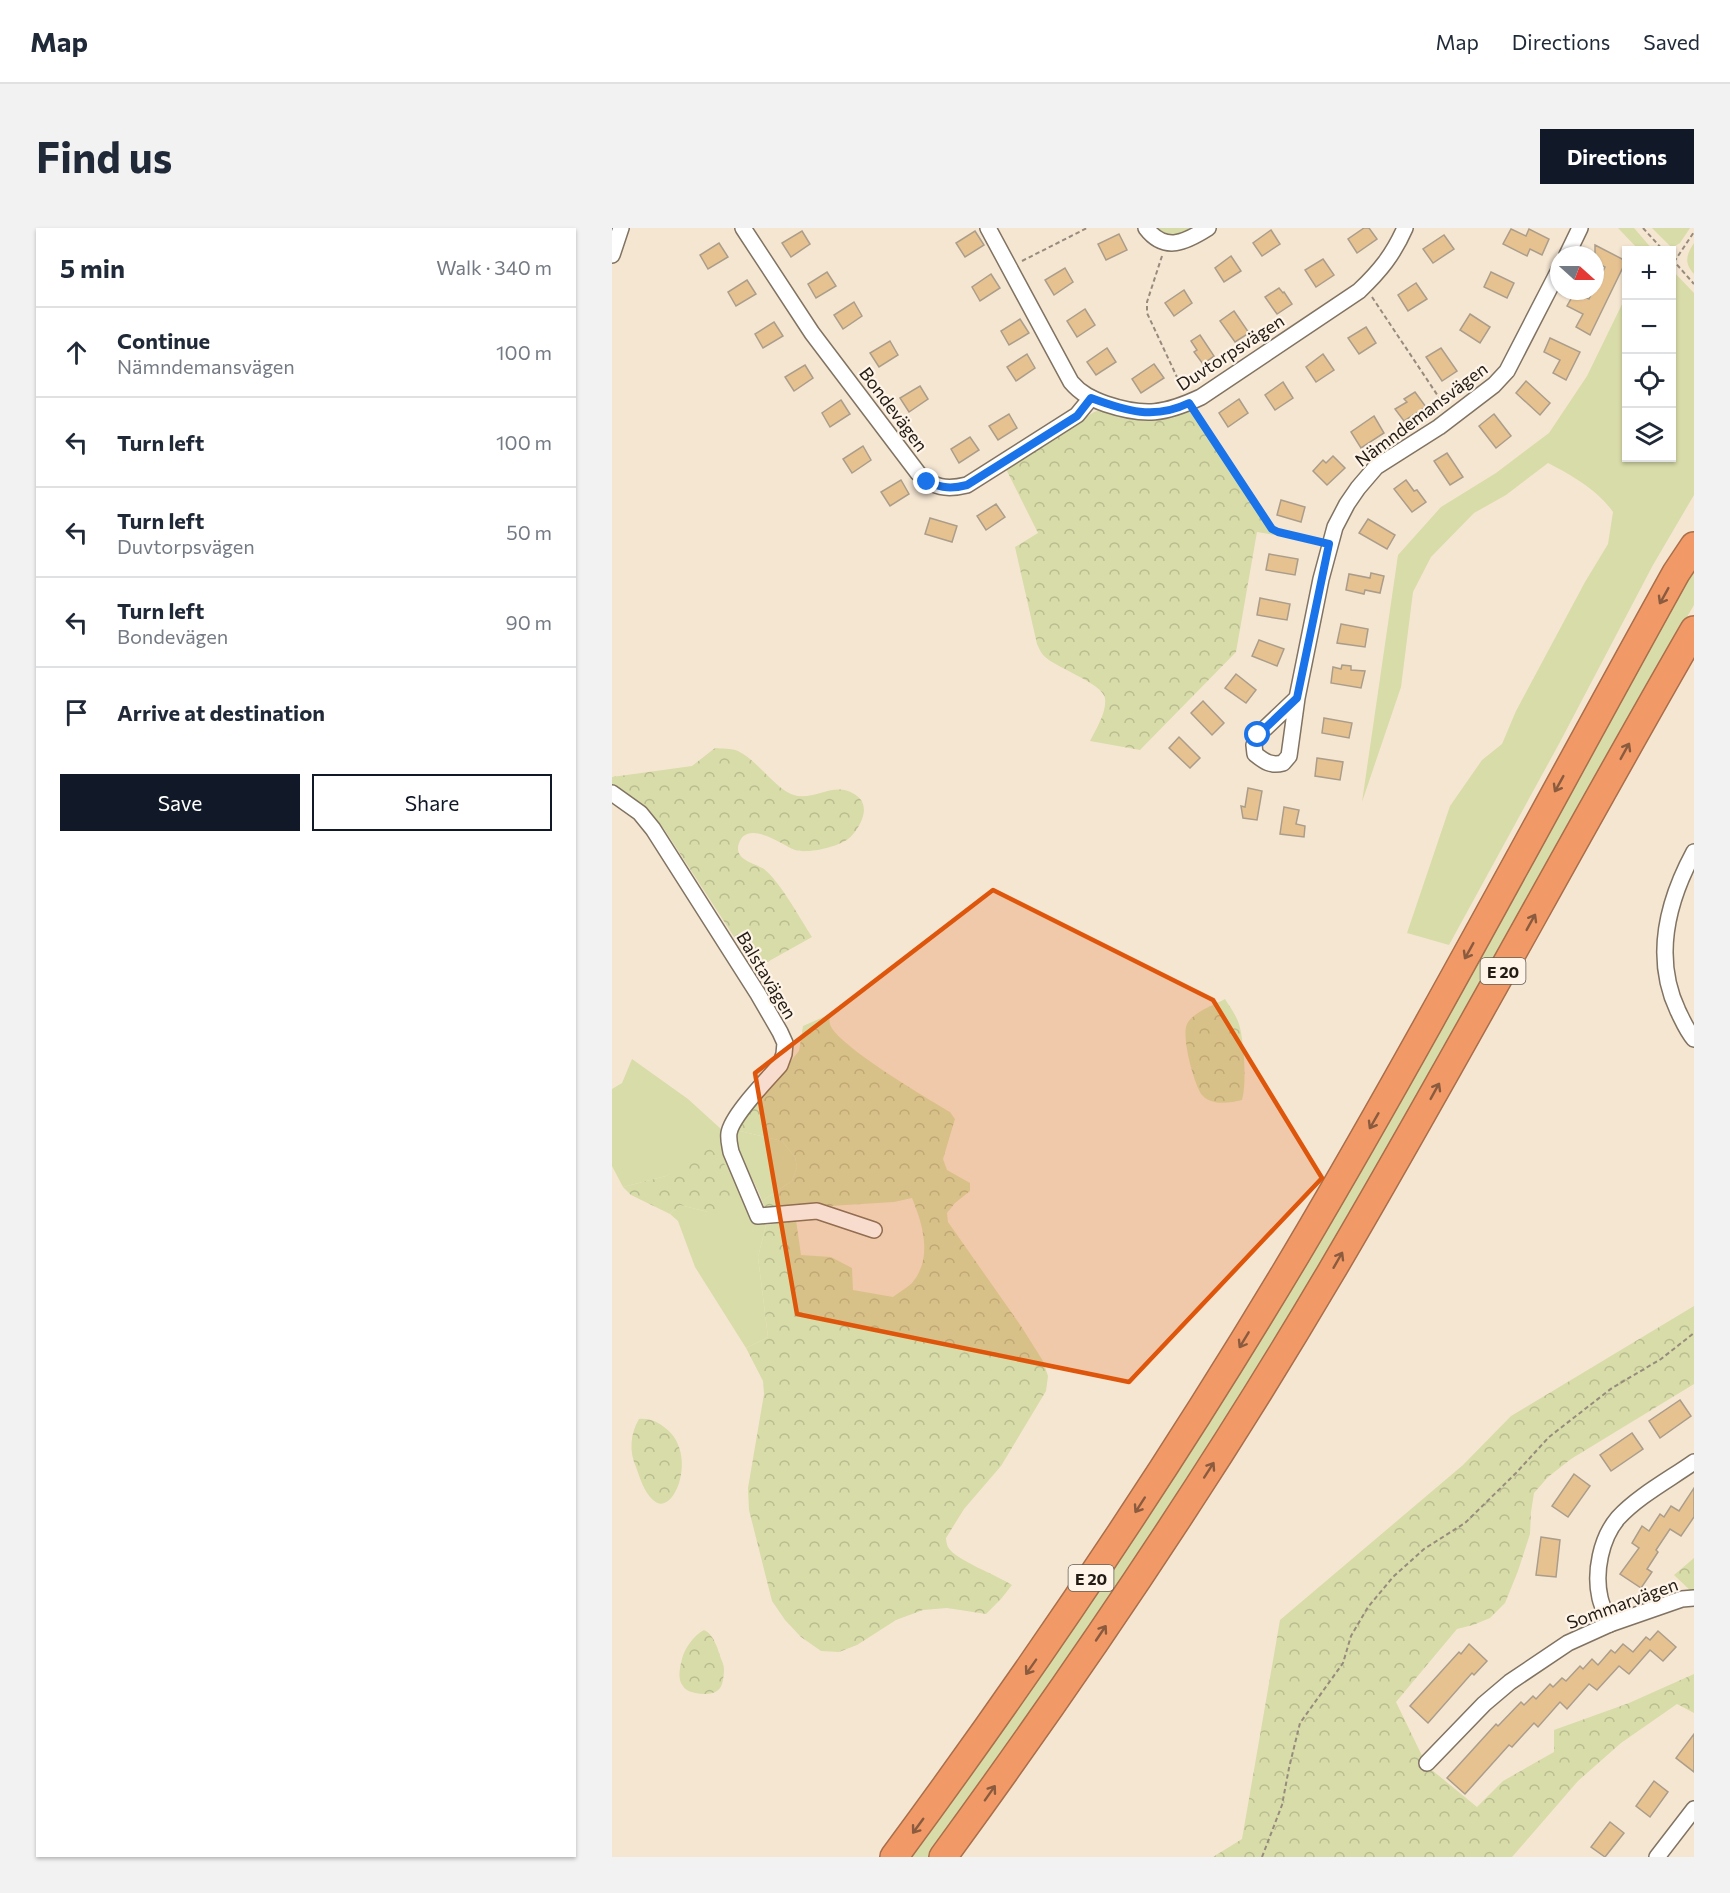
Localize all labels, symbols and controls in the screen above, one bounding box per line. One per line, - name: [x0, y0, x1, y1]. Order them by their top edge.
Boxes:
- text: Map: [30, 24, 88, 58]
- text: Map: [1436, 29, 1479, 54]
- text: Directions: [1512, 29, 1610, 54]
- text: Saved: [1643, 29, 1700, 54]
- button: Directions: [1540, 129, 1694, 184]
- text: Find us: [36, 130, 172, 182]
- north arrow: [1550, 246, 1604, 300]
- map controls: [1622, 246, 1676, 462]
- button: +: [1622, 246, 1676, 300]
- text: 5 min: [60, 252, 125, 283]
- text: Walk · 340 m: [436, 255, 552, 279]
- button: −: [1622, 300, 1676, 354]
- street label: Duvtorpsvägen: [1172, 309, 1288, 395]
- text: Continue: [117, 327, 210, 354]
- icon: ahead: [60, 336, 93, 369]
- text: 100 m: [496, 340, 552, 364]
- text: Nämndemansvägen: [117, 354, 295, 378]
- button: locate: [1622, 354, 1676, 408]
- street label: Nämndemansvägen: [1350, 357, 1492, 471]
- street label: Bondevägen: [855, 362, 933, 456]
- button: layers: [1622, 408, 1676, 462]
- icon: left: [60, 426, 93, 459]
- text: Turn left: [117, 429, 204, 456]
- text: 100 m: [496, 430, 552, 454]
- route end: [913, 468, 939, 494]
- text: Turn left: [117, 507, 204, 534]
- icon: left: [60, 516, 93, 549]
- text: 50 m: [506, 520, 552, 544]
- text: Duvtorpsvägen: [117, 534, 255, 558]
- one-way arrow: [1658, 586, 1669, 604]
- text: Turn left: [117, 597, 204, 624]
- icon: left: [60, 606, 93, 639]
- text: 90 m: [506, 610, 552, 634]
- text: Bondevägen: [117, 624, 228, 648]
- icon: arrive: [60, 696, 93, 729]
- text: Arrive at destination: [117, 699, 325, 726]
- route start: [1244, 721, 1270, 747]
- one-way arrow: [1620, 743, 1632, 760]
- button: Save: [60, 774, 300, 831]
- button: Share: [312, 774, 552, 831]
- one-way arrow: [1553, 775, 1564, 793]
- one-way arrow: [1526, 913, 1537, 931]
- street label: Balstavägen: [732, 927, 802, 1023]
- one-way arrow: [1463, 941, 1474, 959]
- road number: E 20: [1480, 958, 1526, 984]
- one-way arrow: [1429, 1083, 1441, 1100]
- one-way arrow: [1367, 1112, 1379, 1129]
- one-way arrow: [1332, 1252, 1344, 1269]
- one-way arrow: [1238, 1331, 1250, 1348]
- one-way arrow: [1203, 1462, 1215, 1479]
- one-way arrow: [1133, 1496, 1145, 1513]
- road number: E 20: [1068, 1565, 1114, 1591]
- street label: Sommarvägen: [1563, 1573, 1681, 1633]
- one-way arrow: [1096, 1625, 1108, 1642]
- one-way arrow: [1025, 1658, 1037, 1674]
- one-way arrow: [984, 1785, 996, 1801]
- one-way arrow: [911, 1817, 924, 1833]

